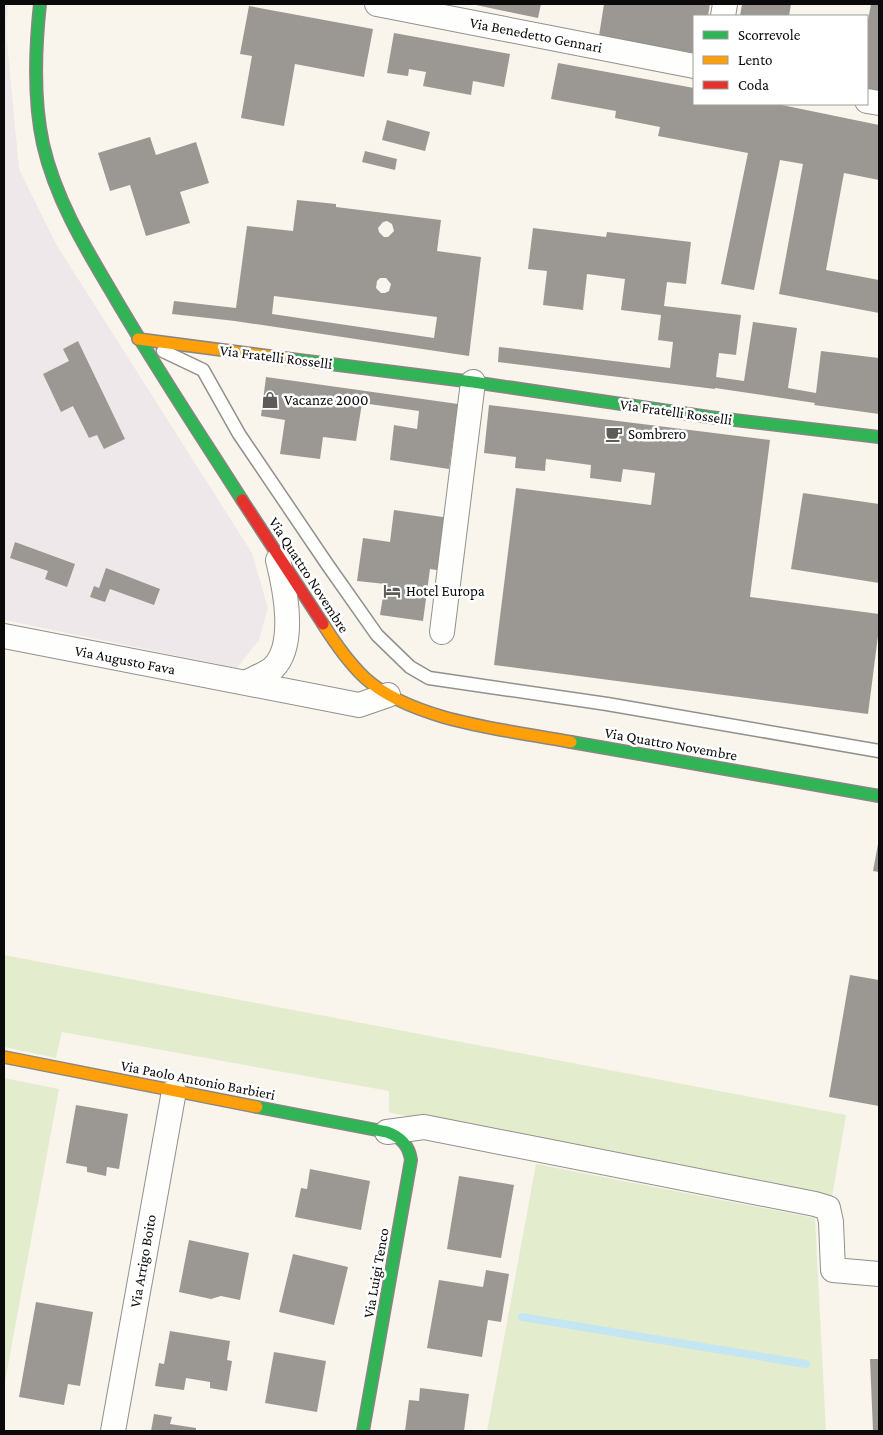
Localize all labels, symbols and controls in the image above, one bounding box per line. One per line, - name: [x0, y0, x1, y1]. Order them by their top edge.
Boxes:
- street label: Via Benedetto Gennari: [468, 14, 604, 56]
- legend: [693, 15, 868, 105]
- text: Scorrevole: [738, 27, 801, 43]
- text: Lento: [738, 52, 772, 68]
- text: Coda: [738, 77, 769, 93]
- street label: Via Fratelli Rosselli: [219, 342, 333, 372]
- shop icon: Vacanze 2000: [260, 390, 280, 410]
- place label: Vacanze 2000: [284, 392, 368, 408]
- street label: Via Fratelli Rosselli: [619, 396, 733, 428]
- cafe icon: Sombrero: [604, 424, 624, 444]
- place label: Sombrero: [628, 426, 686, 442]
- street label: Via Quattro Novembre: [266, 514, 352, 636]
- hotel icon: Hotel Europa: [382, 581, 402, 601]
- place label: Hotel Europa: [406, 583, 485, 600]
- street label: Via Augusto Fava: [73, 642, 177, 679]
- street label: Via Quattro Novembre: [604, 724, 739, 764]
- street label: Via Paolo Antonio Barbieri: [119, 1057, 277, 1103]
- street label: Via Arrigo Boito: [127, 1213, 160, 1309]
- street label: Via Luigi Tenco: [360, 1227, 393, 1319]

